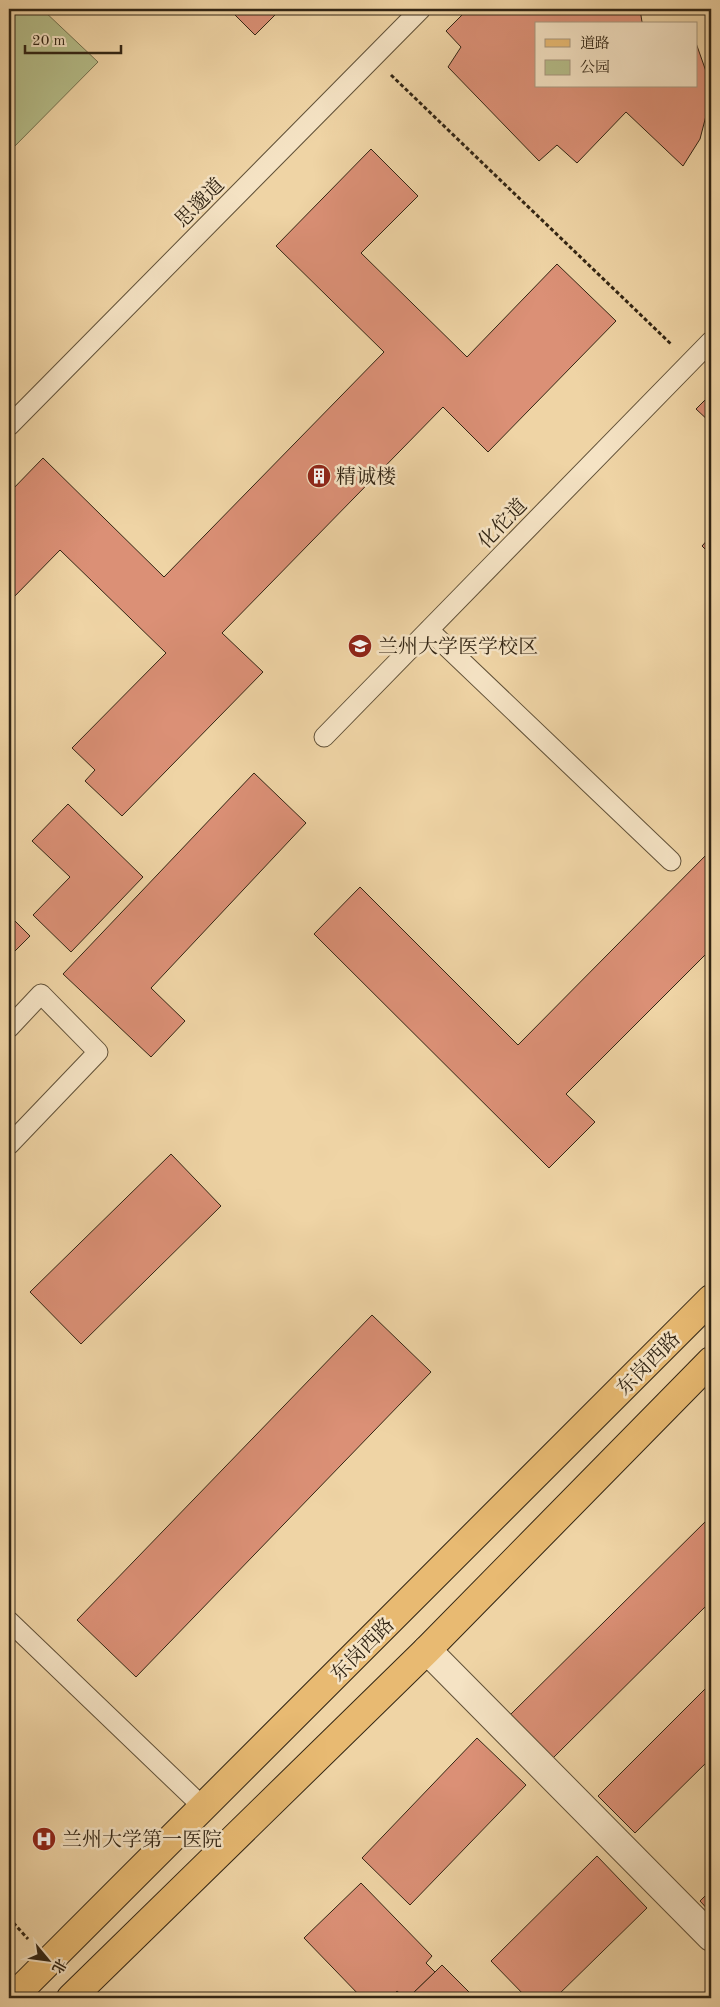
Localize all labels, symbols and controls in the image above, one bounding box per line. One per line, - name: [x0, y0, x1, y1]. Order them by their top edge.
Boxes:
- scale bar: [25, 22, 121, 54]
- legend: [535, 22, 698, 88]
- text: 20 m: [32, 34, 66, 49]
- text: 道路: [580, 35, 610, 52]
- text: 公园: [580, 59, 610, 76]
- street label: 思邈道: [171, 174, 229, 232]
- building icon: 精诚楼: [306, 463, 332, 489]
- place label: 精诚楼: [336, 466, 396, 488]
- street label: 化佗道: [474, 494, 531, 553]
- school or university icon: 兰州大学医学校区: [347, 633, 373, 659]
- place label: 兰州大学医学校区: [378, 636, 538, 658]
- street label: 东岗西路: [613, 1328, 685, 1400]
- street label: 东岗西路: [327, 1614, 399, 1686]
- hospital icon: 兰州大学第一医院: [31, 1826, 57, 1852]
- place label: 兰州大学第一医院: [62, 1829, 222, 1851]
- north arrow: [22, 1934, 72, 1984]
- text: 北: [49, 1956, 69, 1976]

